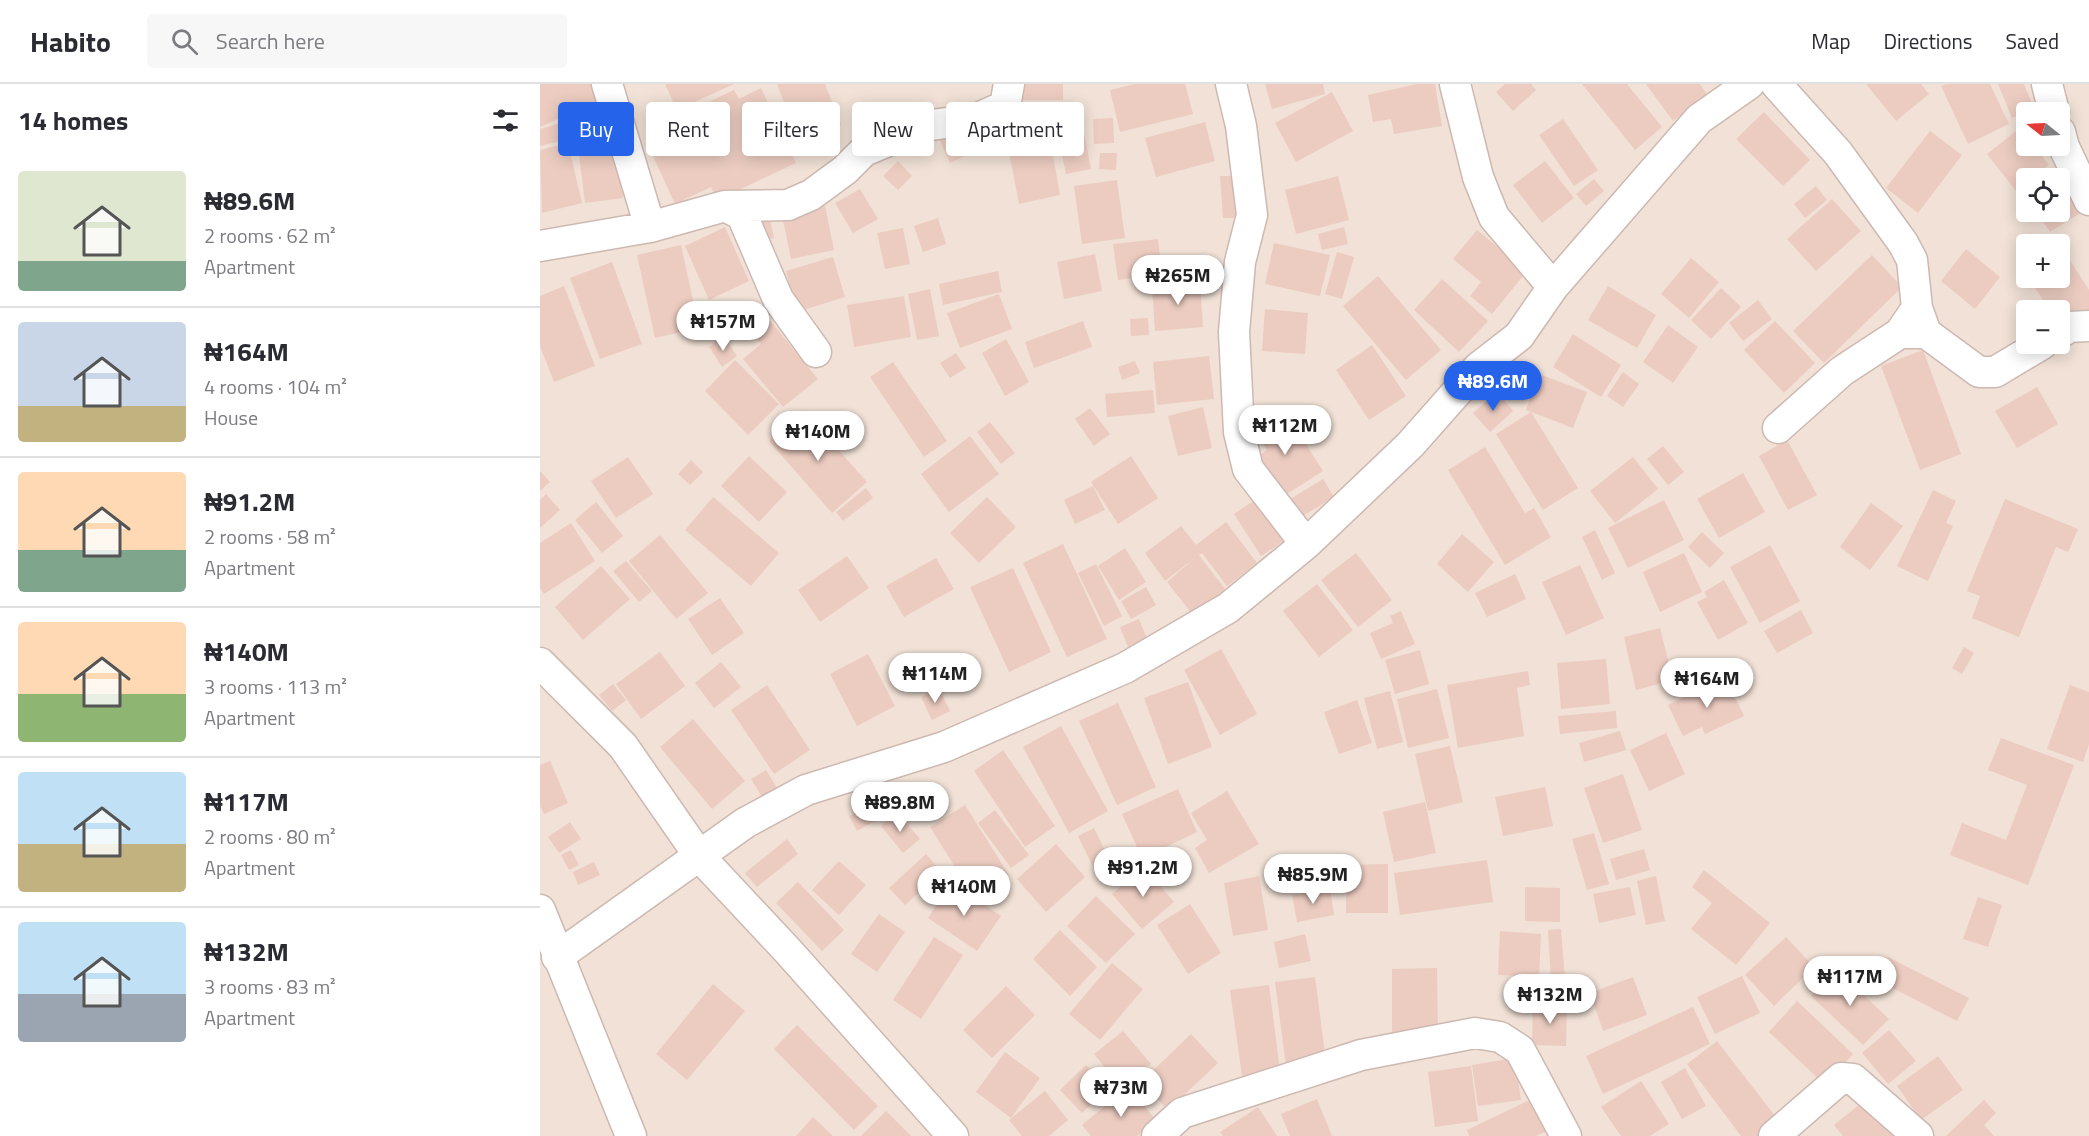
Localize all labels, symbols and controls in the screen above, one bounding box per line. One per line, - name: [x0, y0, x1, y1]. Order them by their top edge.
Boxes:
- search box: [147, 14, 567, 68]
- text: Habito: [30, 20, 111, 63]
- text: Search here: [216, 24, 325, 58]
- icon: search: [168, 25, 201, 58]
- text: Map: [1811, 25, 1851, 57]
- text: Directions: [1884, 25, 1973, 57]
- text: Saved: [2006, 25, 2059, 57]
- text: 14 homes: [18, 101, 128, 140]
- chip: Buy: [558, 102, 634, 156]
- chip: Rent: [646, 102, 730, 156]
- chip: Filters: [742, 102, 840, 156]
- chip: New: [852, 102, 934, 156]
- chip: Apartment: [946, 102, 1084, 156]
- north arrow: [2016, 102, 2070, 156]
- map controls: [2016, 102, 2070, 354]
- icon: filters: [489, 104, 522, 137]
- button: locate: [2016, 168, 2070, 222]
- text: ₦89.6M: [204, 181, 295, 220]
- icon: home: [66, 195, 138, 267]
- text: 2 rooms · 62 m²: [204, 220, 336, 251]
- button: +: [2016, 234, 2070, 288]
- text: Apartment: [204, 251, 295, 282]
- pin: ₦265M: [1136, 255, 1220, 306]
- text: ₦265M: [1145, 259, 1211, 290]
- button: −: [2016, 300, 2070, 354]
- pin: ₦157M: [681, 301, 765, 352]
- text: ₦157M: [690, 305, 756, 336]
- text: ₦164M: [204, 332, 289, 371]
- icon: home: [66, 346, 138, 418]
- pin: ₦89.6M: [1444, 361, 1542, 412]
- text: ₦89.6M: [1458, 365, 1528, 396]
- text: 4 rooms · 104 m²: [204, 371, 347, 402]
- text: House: [204, 402, 258, 433]
- pin: ₦112M: [1243, 405, 1327, 456]
- text: ₦112M: [1252, 409, 1318, 440]
- pin: ₦140M: [776, 411, 860, 462]
- text: ₦140M: [785, 415, 851, 446]
- text: ₦91.2M: [204, 482, 295, 521]
- icon: home: [66, 496, 138, 568]
- text: 2 rooms · 58 m²: [204, 521, 336, 552]
- text: Apartment: [204, 552, 295, 583]
- text: ₦140M: [204, 632, 289, 671]
- icon: home: [66, 646, 138, 718]
- pin: ₦114M: [893, 653, 977, 704]
- text: ₦114M: [902, 657, 968, 688]
- pin: ₦164M: [1665, 658, 1749, 709]
- text: ₦164M: [1674, 662, 1740, 693]
- text: 3 rooms · 113 m²: [204, 671, 347, 702]
- text: Apartment: [204, 702, 295, 733]
- text: ₦117M: [204, 782, 289, 821]
- pin: ₦89.8M: [851, 782, 949, 833]
- text: ₦89.8M: [865, 786, 935, 817]
- icon: home: [66, 796, 138, 868]
- text: 2 rooms · 80 m²: [204, 821, 336, 852]
- pin: ₦91.2M: [1094, 847, 1192, 898]
- text: ₦91.2M: [1108, 851, 1178, 882]
- text: Apartment: [204, 852, 295, 883]
- pin: ₦85.9M: [1264, 854, 1362, 905]
- text: ₦85.9M: [1278, 858, 1348, 889]
- pin: ₦140M: [922, 866, 1006, 917]
- text: ₦140M: [931, 870, 997, 901]
- text: ₦132M: [204, 932, 289, 971]
- icon: home: [66, 946, 138, 1018]
- pin: ₦117M: [1808, 956, 1892, 1007]
- text: ₦117M: [1817, 960, 1883, 991]
- text: 3 rooms · 83 m²: [204, 971, 336, 1002]
- pin: ₦132M: [1508, 974, 1592, 1025]
- text: ₦132M: [1517, 978, 1583, 1009]
- text: Apartment: [204, 1002, 295, 1033]
- pin: ₦73M: [1085, 1067, 1157, 1118]
- text: ₦73M: [1094, 1071, 1148, 1102]

